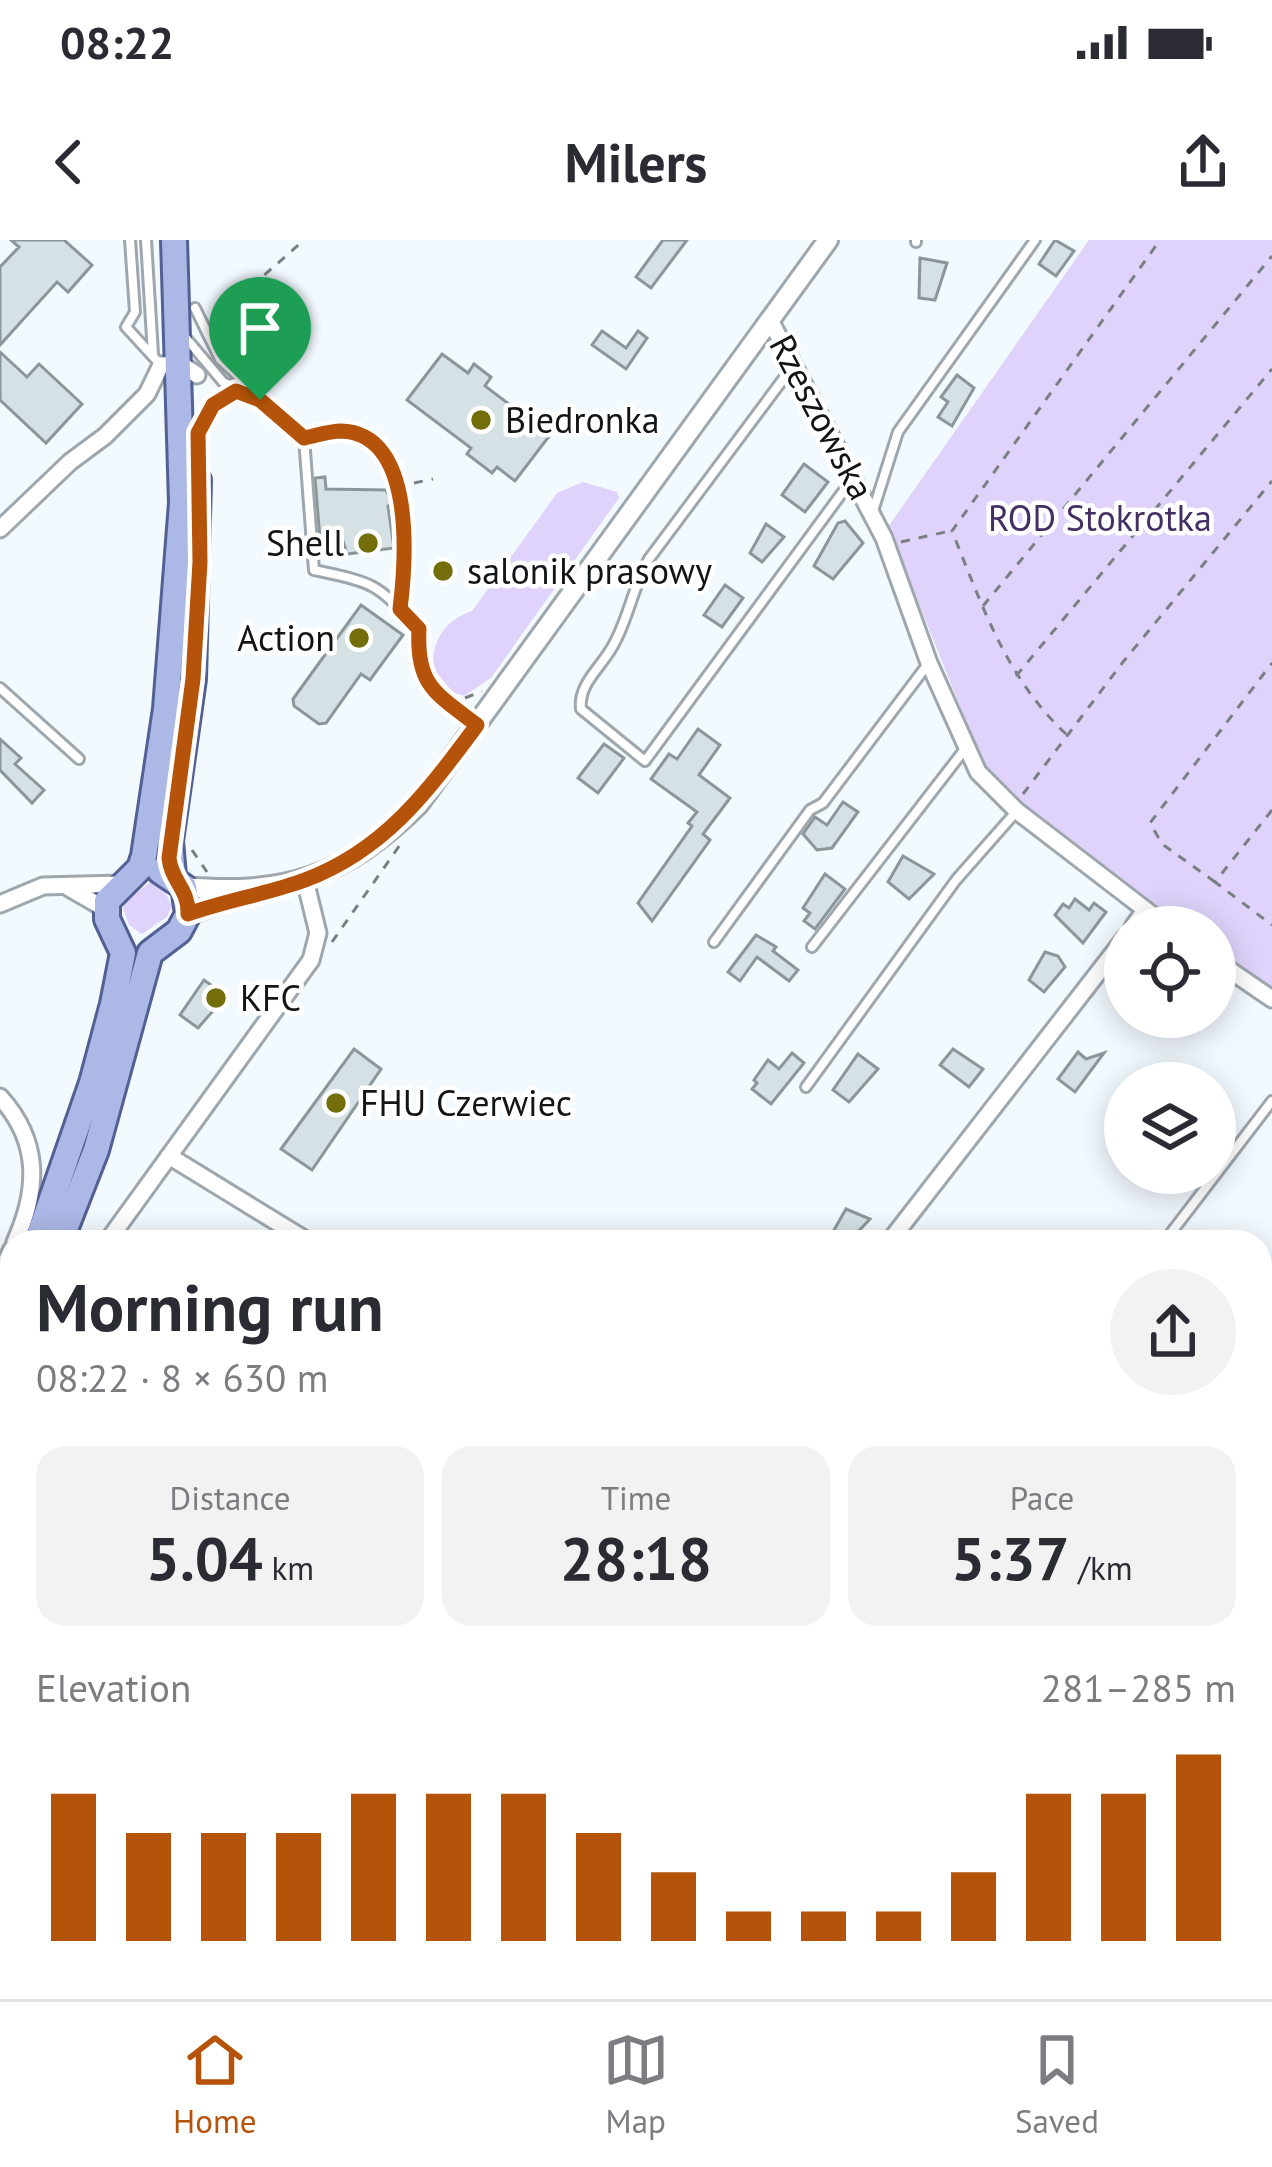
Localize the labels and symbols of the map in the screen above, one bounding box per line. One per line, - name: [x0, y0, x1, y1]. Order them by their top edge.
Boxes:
- pin: [209, 277, 311, 400]
- street label: Rzeszowska: [759, 326, 886, 508]
- place label: Biedronka: [505, 396, 660, 443]
- marker: Biedronka: [468, 407, 494, 433]
- park label: ROD Stokrotka: [988, 494, 1212, 541]
- place label: Shell: [266, 519, 344, 566]
- marker: Shell: [355, 530, 381, 556]
- place label: salonik prasowy: [467, 547, 712, 594]
- marker: salonik prasowy: [430, 558, 456, 584]
- place label: Action: [237, 614, 335, 661]
- marker: Action: [346, 625, 372, 651]
- place label: KFC: [240, 974, 301, 1021]
- marker: KFC: [203, 985, 229, 1011]
- place label: FHU Czerwiec: [360, 1079, 572, 1126]
- marker: FHU Czerwiec: [323, 1090, 349, 1116]

